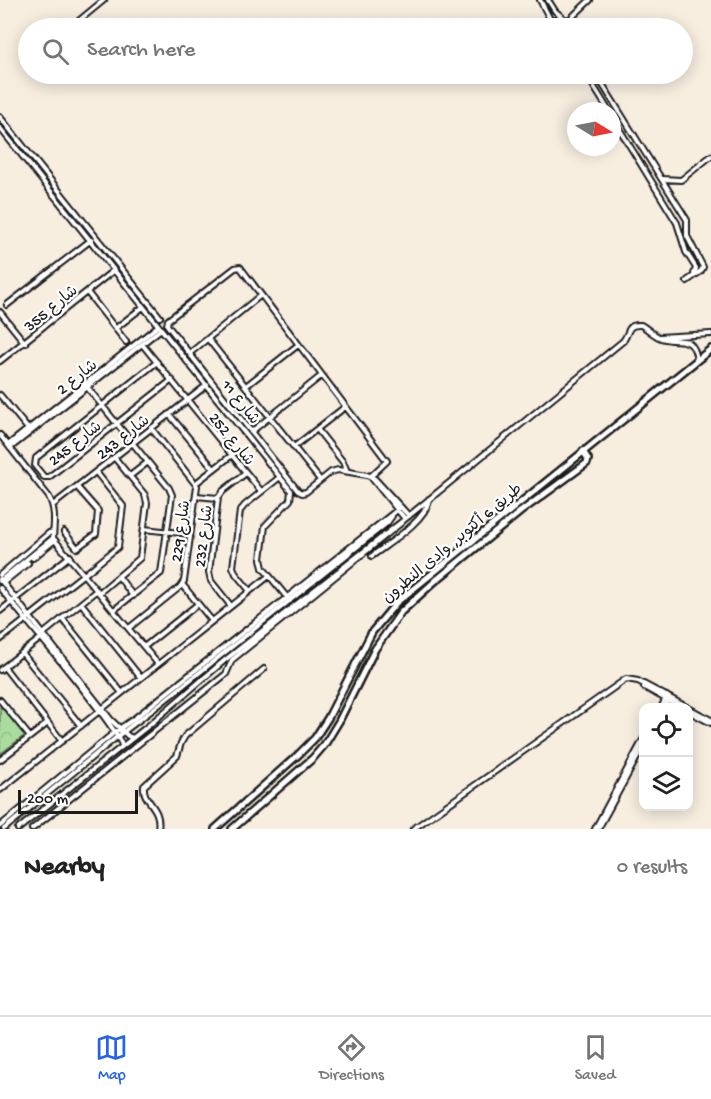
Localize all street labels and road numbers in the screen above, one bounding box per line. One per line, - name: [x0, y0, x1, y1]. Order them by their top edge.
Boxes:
- street label: شارع 355: [21, 282, 83, 338]
- street label: شارع 2: [54, 357, 102, 400]
- street label: شارع 11: [215, 376, 263, 429]
- street label: شارع 252: [203, 410, 257, 470]
- street label: شارع 243: [94, 412, 154, 465]
- street label: شارع 245: [46, 418, 107, 471]
- street label: طريق 6 أكتوبر, وادى النطرون: [378, 479, 527, 609]
- street label: شارع 229: [169, 499, 196, 564]
- street label: شارع 232: [192, 504, 219, 569]

